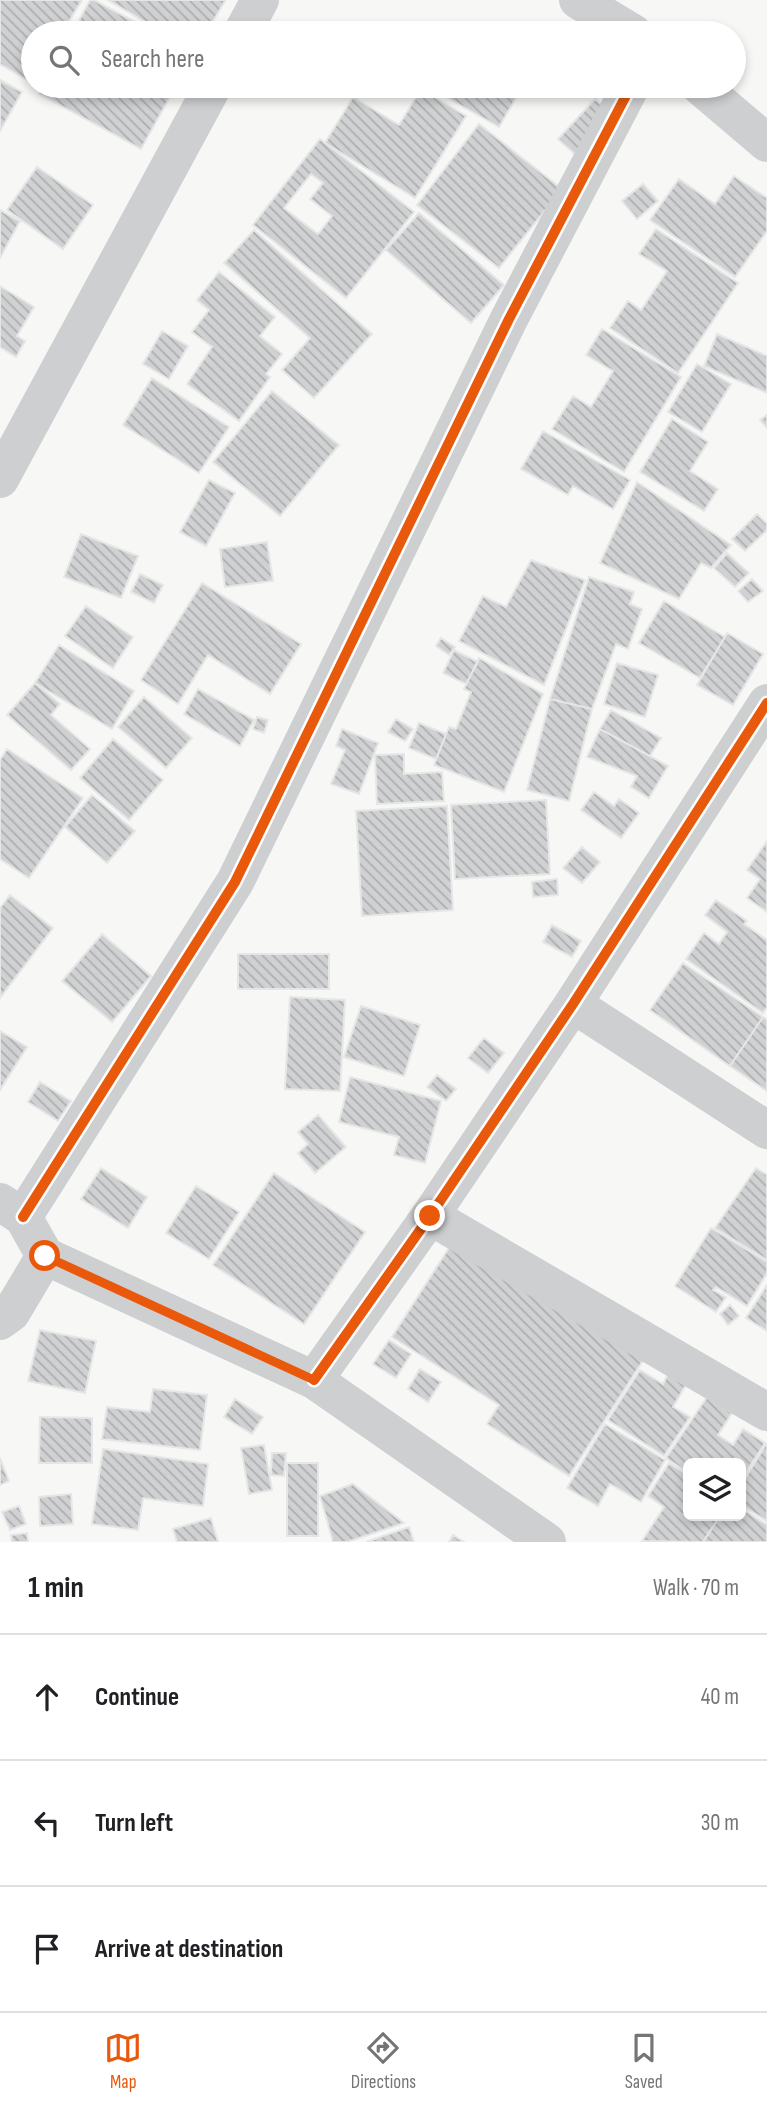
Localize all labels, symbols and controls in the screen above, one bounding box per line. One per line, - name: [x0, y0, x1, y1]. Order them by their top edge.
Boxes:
- search box: [21, 21, 746, 98]
- icon: search: [45, 41, 83, 79]
- text: Search here: [101, 44, 204, 75]
- route end: [414, 1200, 445, 1231]
- route start: [29, 1240, 60, 1271]
- map controls: [683, 1458, 746, 1521]
- button: layers: [683, 1458, 746, 1521]
- text: 1 min: [28, 1570, 84, 1606]
- text: Walk · 70 m: [653, 1574, 739, 1602]
- icon: ahead: [28, 1678, 66, 1716]
- text: Continue: [95, 1682, 179, 1713]
- text: 40 m: [701, 1683, 739, 1711]
- icon: left: [28, 1804, 66, 1842]
- text: Turn left: [95, 1808, 173, 1839]
- text: 30 m: [701, 1809, 739, 1837]
- icon: arrive: [28, 1930, 66, 1968]
- text: Arrive at destination: [95, 1934, 283, 1965]
- tab: Map: [104, 2029, 142, 2094]
- tab: Directions: [351, 2029, 416, 2094]
- tab: Saved: [625, 2029, 663, 2094]

